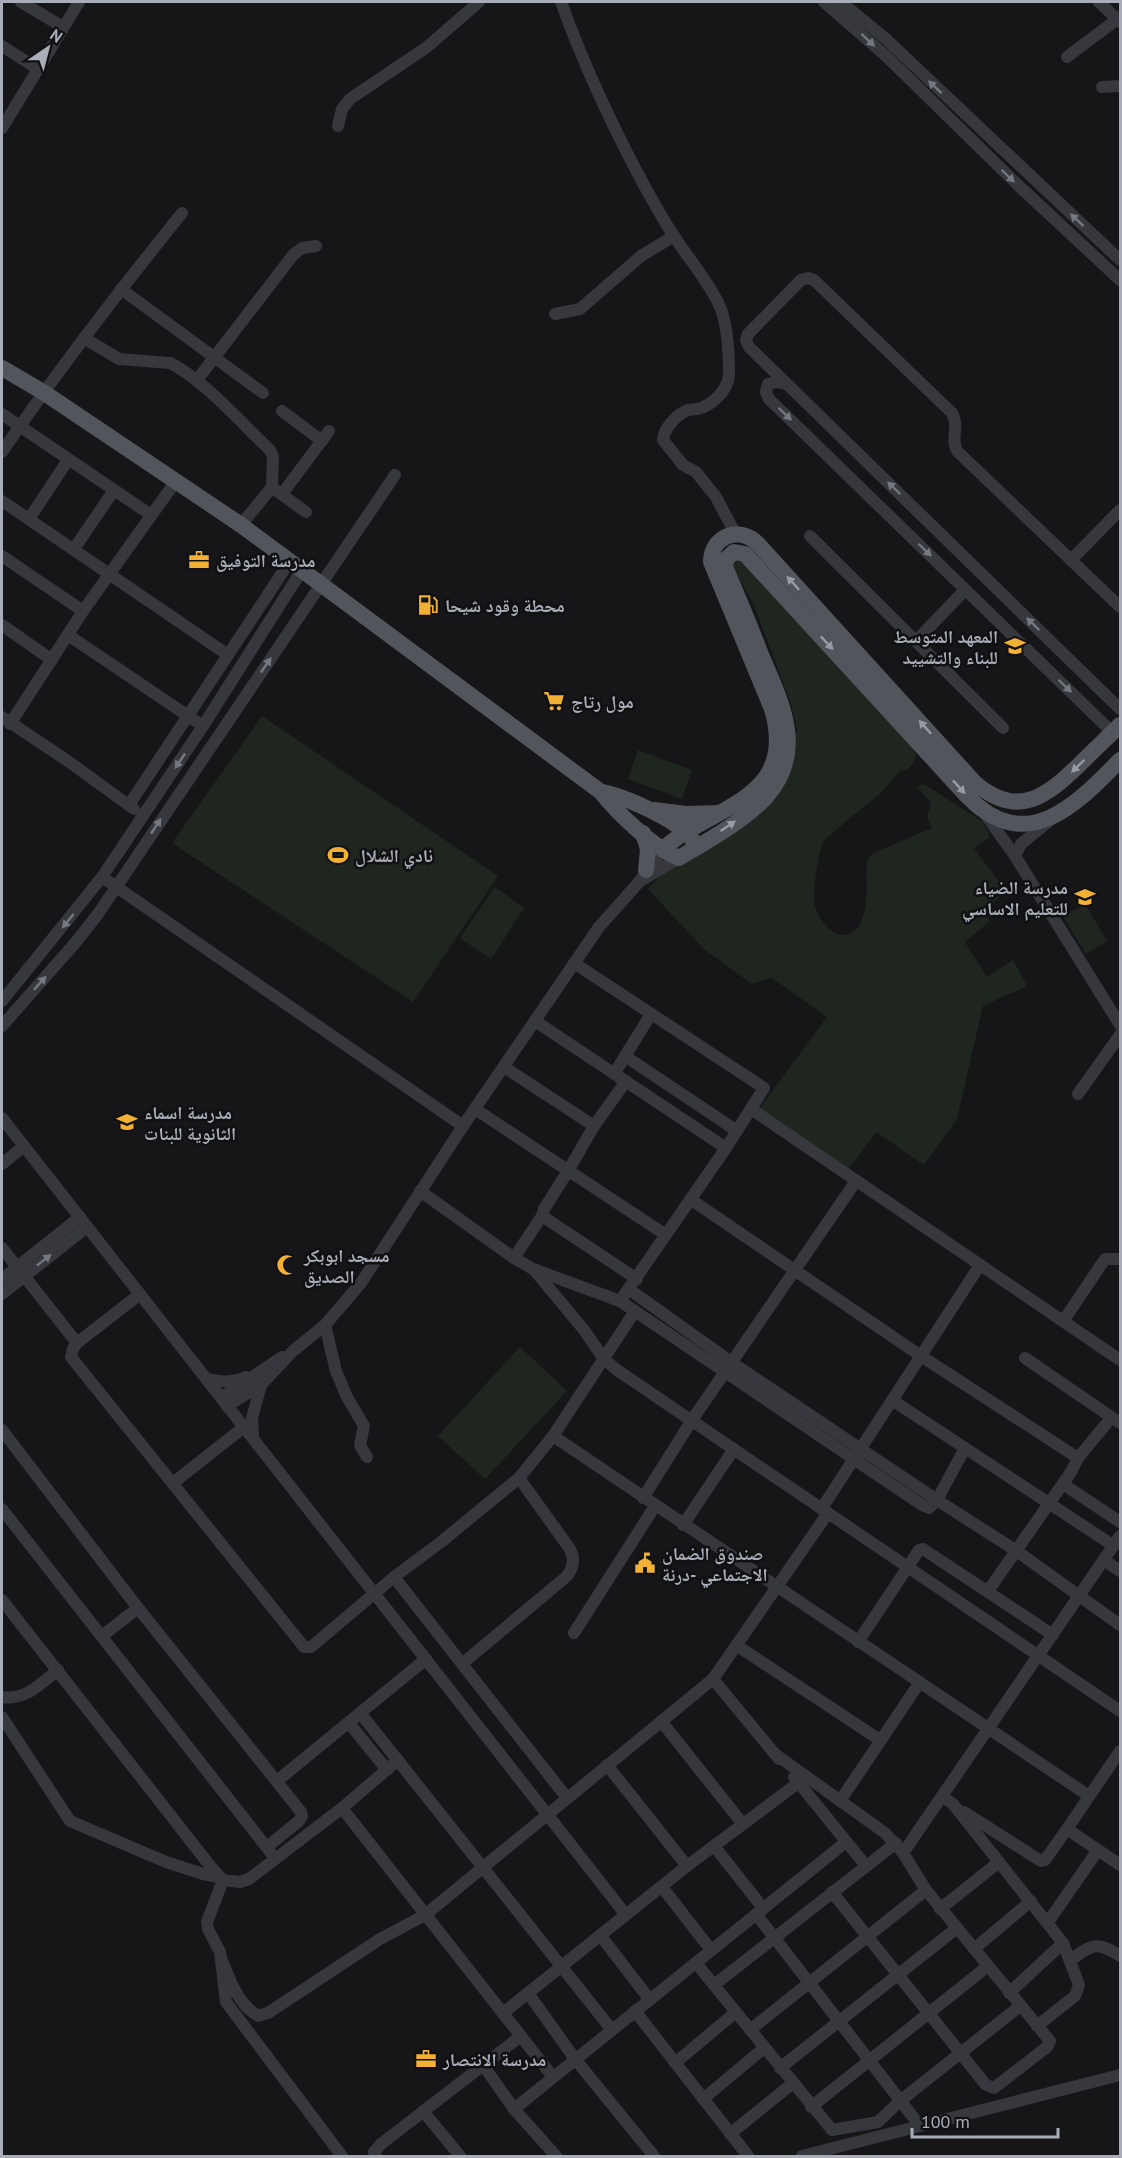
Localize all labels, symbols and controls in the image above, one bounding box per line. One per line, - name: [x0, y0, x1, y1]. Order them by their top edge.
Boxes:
- north arrow: [18, 18, 78, 78]
- text: N: [47, 25, 67, 47]
- one-way arrow: [860, 33, 875, 46]
- one-way arrow: [928, 81, 943, 94]
- one-way arrow: [1001, 169, 1016, 183]
- one-way arrow: [1070, 214, 1085, 227]
- one-way arrow: [777, 407, 791, 421]
- one-way arrow: [887, 482, 901, 496]
- one-way arrow: [917, 543, 931, 557]
- office icon: مدرسة التوفيق: [187, 548, 211, 572]
- place label: مدرسة التوفيق: [216, 549, 315, 572]
- one-way arrow: [787, 576, 800, 591]
- fuel station icon: محطة وقود شيحا: [416, 593, 440, 617]
- place label: محطة وقود شيحا: [445, 594, 565, 617]
- one-way arrow: [1027, 618, 1041, 632]
- place label: المعهد المتوسط للبناء والتشييد: [894, 625, 998, 669]
- school or university icon: المعهد المتوسط للبناء والتشييد: [1003, 634, 1027, 658]
- one-way arrow: [820, 636, 834, 651]
- one-way arrow: [260, 657, 271, 673]
- one-way arrow: [1057, 679, 1071, 693]
- supermarket icon: مول رتاج: [542, 689, 566, 713]
- place label: مول رتاج: [571, 690, 634, 713]
- one-way arrow: [918, 720, 932, 735]
- one-way arrow: [174, 753, 185, 769]
- one-way arrow: [1071, 759, 1086, 773]
- one-way arrow: [952, 779, 965, 794]
- one-way arrow: [151, 818, 162, 835]
- one-way arrow: [720, 820, 736, 832]
- sports icon: نادي الشلال: [326, 843, 350, 867]
- place label: نادي الشلال: [355, 844, 433, 870]
- place label: مدرسة الضياء للتعليم الاساسي: [962, 876, 1068, 923]
- school or university icon: مدرسة الضياء للتعليم الاساسي: [1073, 885, 1097, 909]
- one-way arrow: [63, 913, 75, 928]
- one-way arrow: [33, 976, 46, 991]
- place label: مدرسة اسماء الثانوية للبنات: [144, 1101, 236, 1145]
- school or university icon: مدرسة اسماء الثانوية للبنات: [115, 1110, 139, 1134]
- place label: مسجد ابوبكر الصديق: [303, 1244, 389, 1288]
- mosque icon: مسجد ابوبكر الصديق: [275, 1253, 299, 1277]
- one-way arrow: [36, 1254, 52, 1267]
- place label: صندوق الضمان الاجتماعي -درنة: [662, 1542, 768, 1589]
- public building icon: صندوق الضمان الاجتماعي -درنة: [633, 1551, 657, 1575]
- office icon: مدرسة الانتصار: [414, 2047, 438, 2071]
- place label: مدرسة الانتصار: [442, 2048, 546, 2071]
- scale bar: [912, 2101, 1058, 2139]
- text: 100 m: [921, 2110, 970, 2133]

